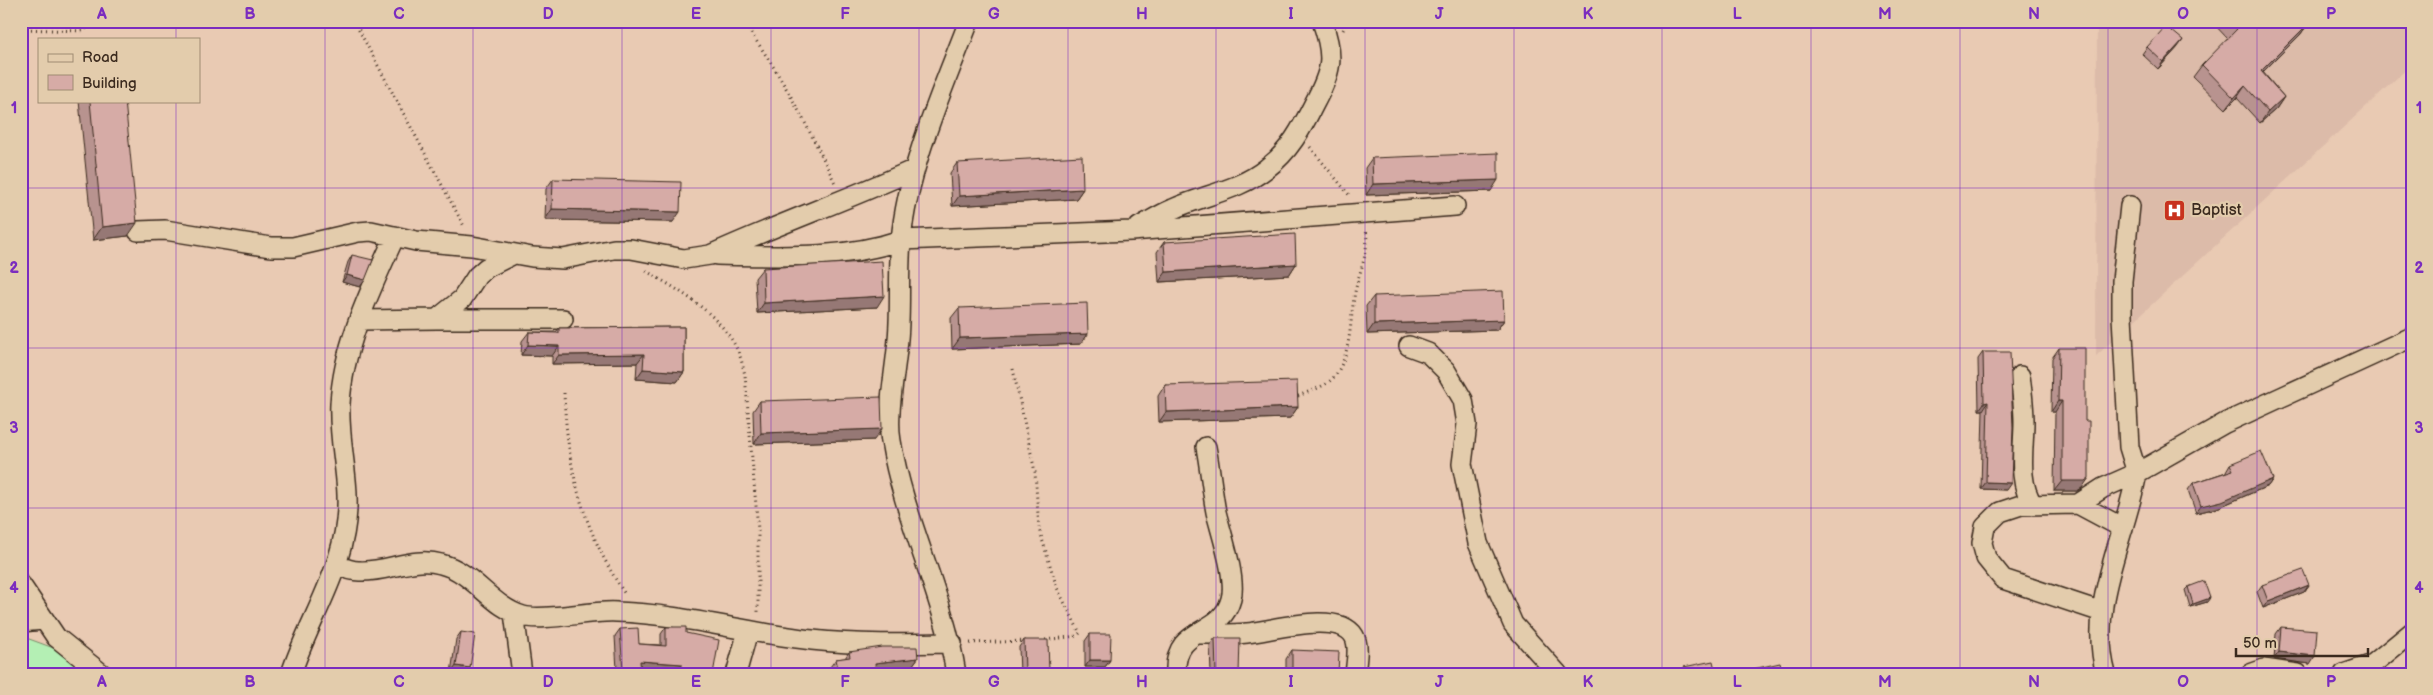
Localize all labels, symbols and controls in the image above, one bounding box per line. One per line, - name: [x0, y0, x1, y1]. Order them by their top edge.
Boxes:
- text: A: [96, 5, 107, 24]
- text: B: [244, 5, 256, 24]
- text: C: [393, 5, 405, 24]
- text: D: [542, 5, 554, 24]
- text: E: [691, 5, 701, 24]
- text: F: [840, 5, 850, 24]
- text: G: [988, 5, 1000, 24]
- text: H: [1136, 5, 1148, 24]
- text: I: [1288, 5, 1294, 24]
- text: J: [1435, 5, 1444, 24]
- text: K: [1583, 5, 1594, 24]
- text: L: [1732, 5, 1742, 24]
- text: M: [1878, 5, 1892, 24]
- text: N: [2028, 5, 2040, 24]
- text: O: [2177, 5, 2189, 24]
- text: P: [2326, 5, 2336, 24]
- legend: [38, 38, 200, 102]
- text: Road: [82, 48, 118, 67]
- text: Building: [82, 74, 137, 93]
- text: 1: [11, 99, 17, 118]
- text: 1: [2416, 99, 2422, 118]
- hospital icon: Baptist: [2163, 198, 2187, 222]
- place label: Baptist: [2191, 201, 2242, 220]
- text: 2: [9, 259, 19, 278]
- text: 2: [2414, 259, 2424, 278]
- text: 3: [9, 419, 19, 438]
- text: 3: [2414, 419, 2424, 438]
- text: 4: [9, 579, 19, 598]
- text: 4: [2414, 579, 2424, 598]
- scale bar: [2236, 625, 2368, 657]
- text: 50 m: [2243, 634, 2277, 653]
- text: A: [96, 673, 107, 692]
- text: B: [244, 673, 256, 692]
- text: C: [393, 673, 405, 692]
- text: D: [542, 673, 554, 692]
- text: E: [691, 673, 701, 692]
- text: F: [840, 673, 850, 692]
- text: G: [988, 673, 1000, 692]
- text: H: [1136, 673, 1148, 692]
- text: I: [1288, 673, 1294, 692]
- text: J: [1435, 673, 1444, 692]
- text: K: [1583, 673, 1594, 692]
- text: L: [1732, 673, 1742, 692]
- text: M: [1878, 673, 1892, 692]
- text: N: [2028, 673, 2040, 692]
- text: O: [2177, 673, 2189, 692]
- text: P: [2326, 673, 2336, 692]

